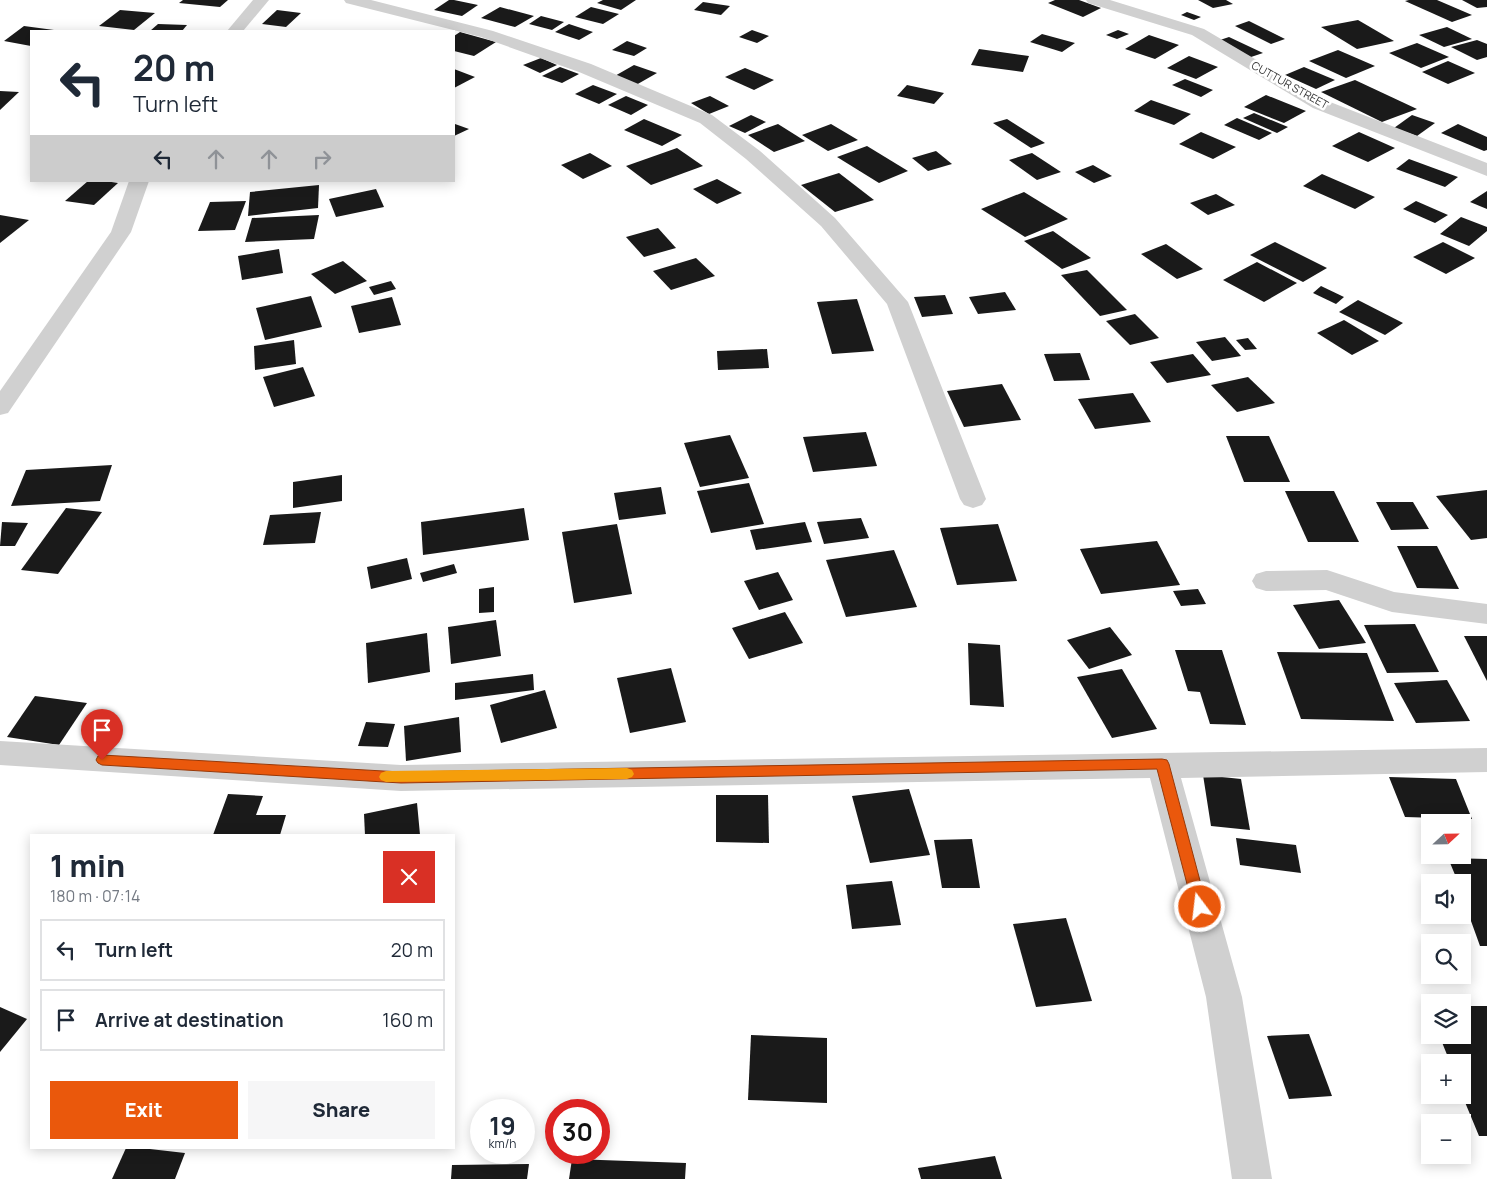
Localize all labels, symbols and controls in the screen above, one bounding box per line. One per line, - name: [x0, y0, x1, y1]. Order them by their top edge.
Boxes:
- text: 20 m: [133, 44, 215, 92]
- icon: left: [50, 50, 115, 115]
- street label: CUTTUR STREET: [1249, 57, 1332, 112]
- text: Turn left: [133, 89, 218, 119]
- icon: left: [149, 145, 177, 173]
- icon: ahead: [202, 145, 230, 173]
- icon: ahead: [255, 145, 283, 173]
- icon: right: [308, 145, 336, 173]
- pin: [81, 709, 123, 760]
- icon: arrive: [88, 716, 116, 744]
- north arrow: [1421, 814, 1471, 864]
- map controls: [1421, 814, 1471, 1164]
- text: 1 min: [50, 845, 125, 886]
- button: close: [383, 851, 435, 903]
- button: sound: [1421, 874, 1471, 924]
- position arrow: [1173, 880, 1225, 932]
- text: 180 m · 07:14: [50, 885, 140, 907]
- button: search: [1421, 934, 1471, 984]
- icon: left: [52, 936, 80, 964]
- text: Turn left: [95, 937, 173, 963]
- text: 20 m: [391, 937, 433, 963]
- button: layers: [1421, 994, 1471, 1044]
- icon: arrive: [52, 1006, 80, 1034]
- text: Arrive at destination: [95, 1007, 284, 1033]
- text: 160 m: [382, 1007, 433, 1033]
- button: +: [1421, 1054, 1471, 1104]
- button: Exit: [50, 1081, 238, 1139]
- button: Share: [248, 1081, 435, 1139]
- speed limit sign: 30: [545, 1099, 610, 1164]
- text: 19: [489, 1108, 516, 1143]
- button: −: [1421, 1114, 1471, 1164]
- text: km/h: [489, 1135, 516, 1152]

